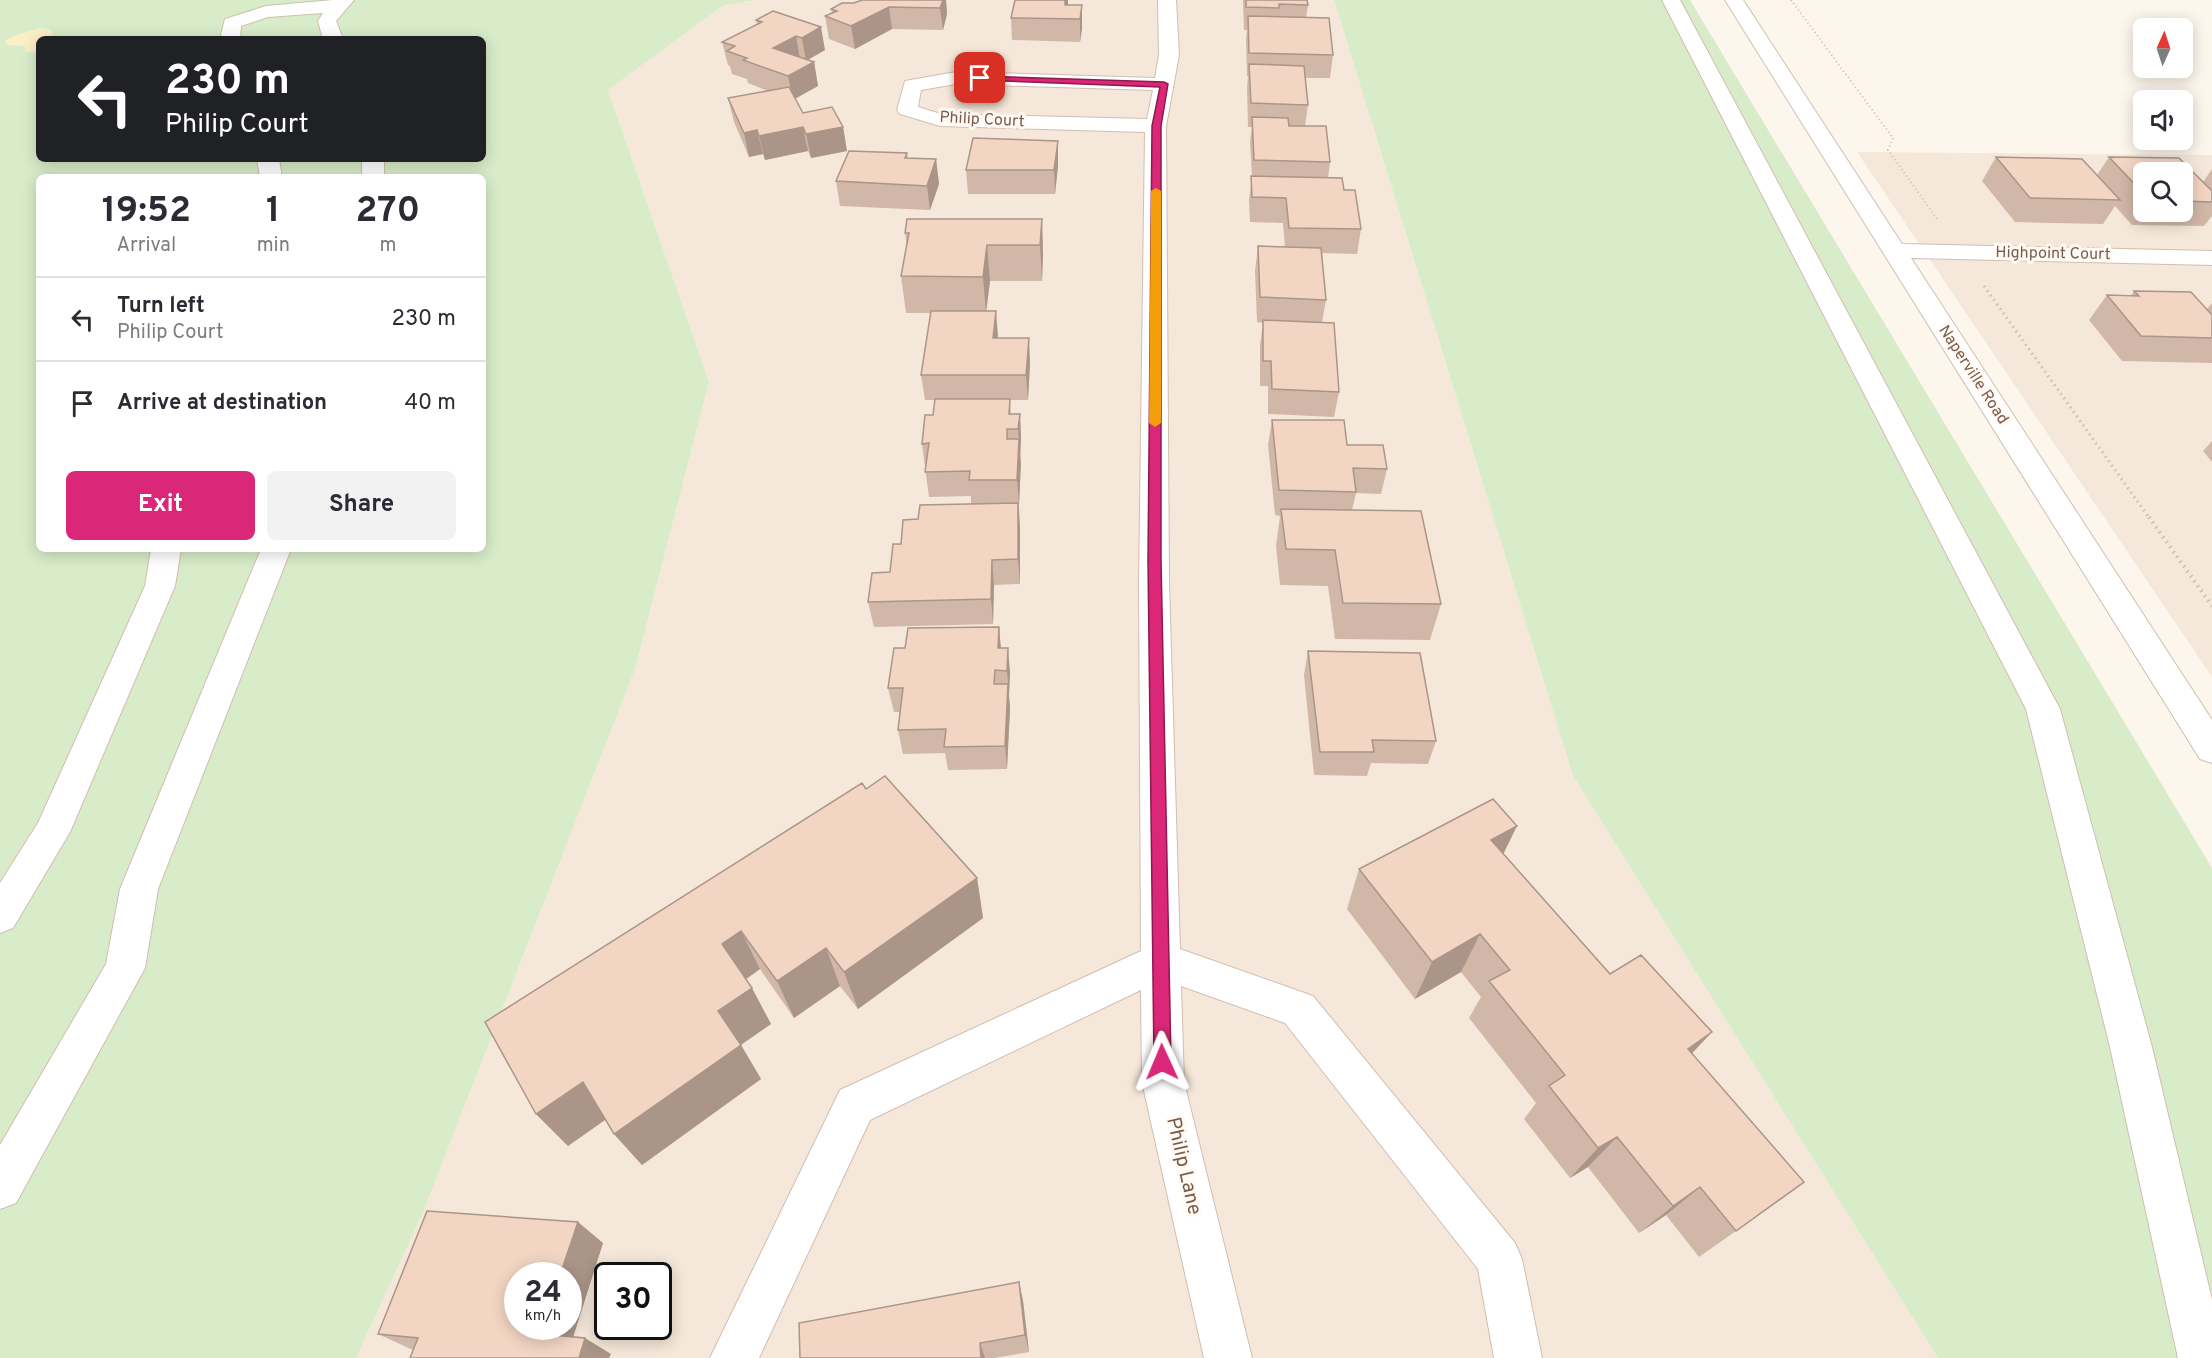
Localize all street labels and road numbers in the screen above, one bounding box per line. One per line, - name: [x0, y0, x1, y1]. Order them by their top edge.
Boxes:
- street label: Philip Court: [939, 108, 1025, 132]
- street label: Highpoint Court: [1995, 243, 2111, 265]
- street label: Naperville Road: [1934, 322, 2012, 428]
- street label: Philip Lane: [1159, 1115, 1207, 1217]

